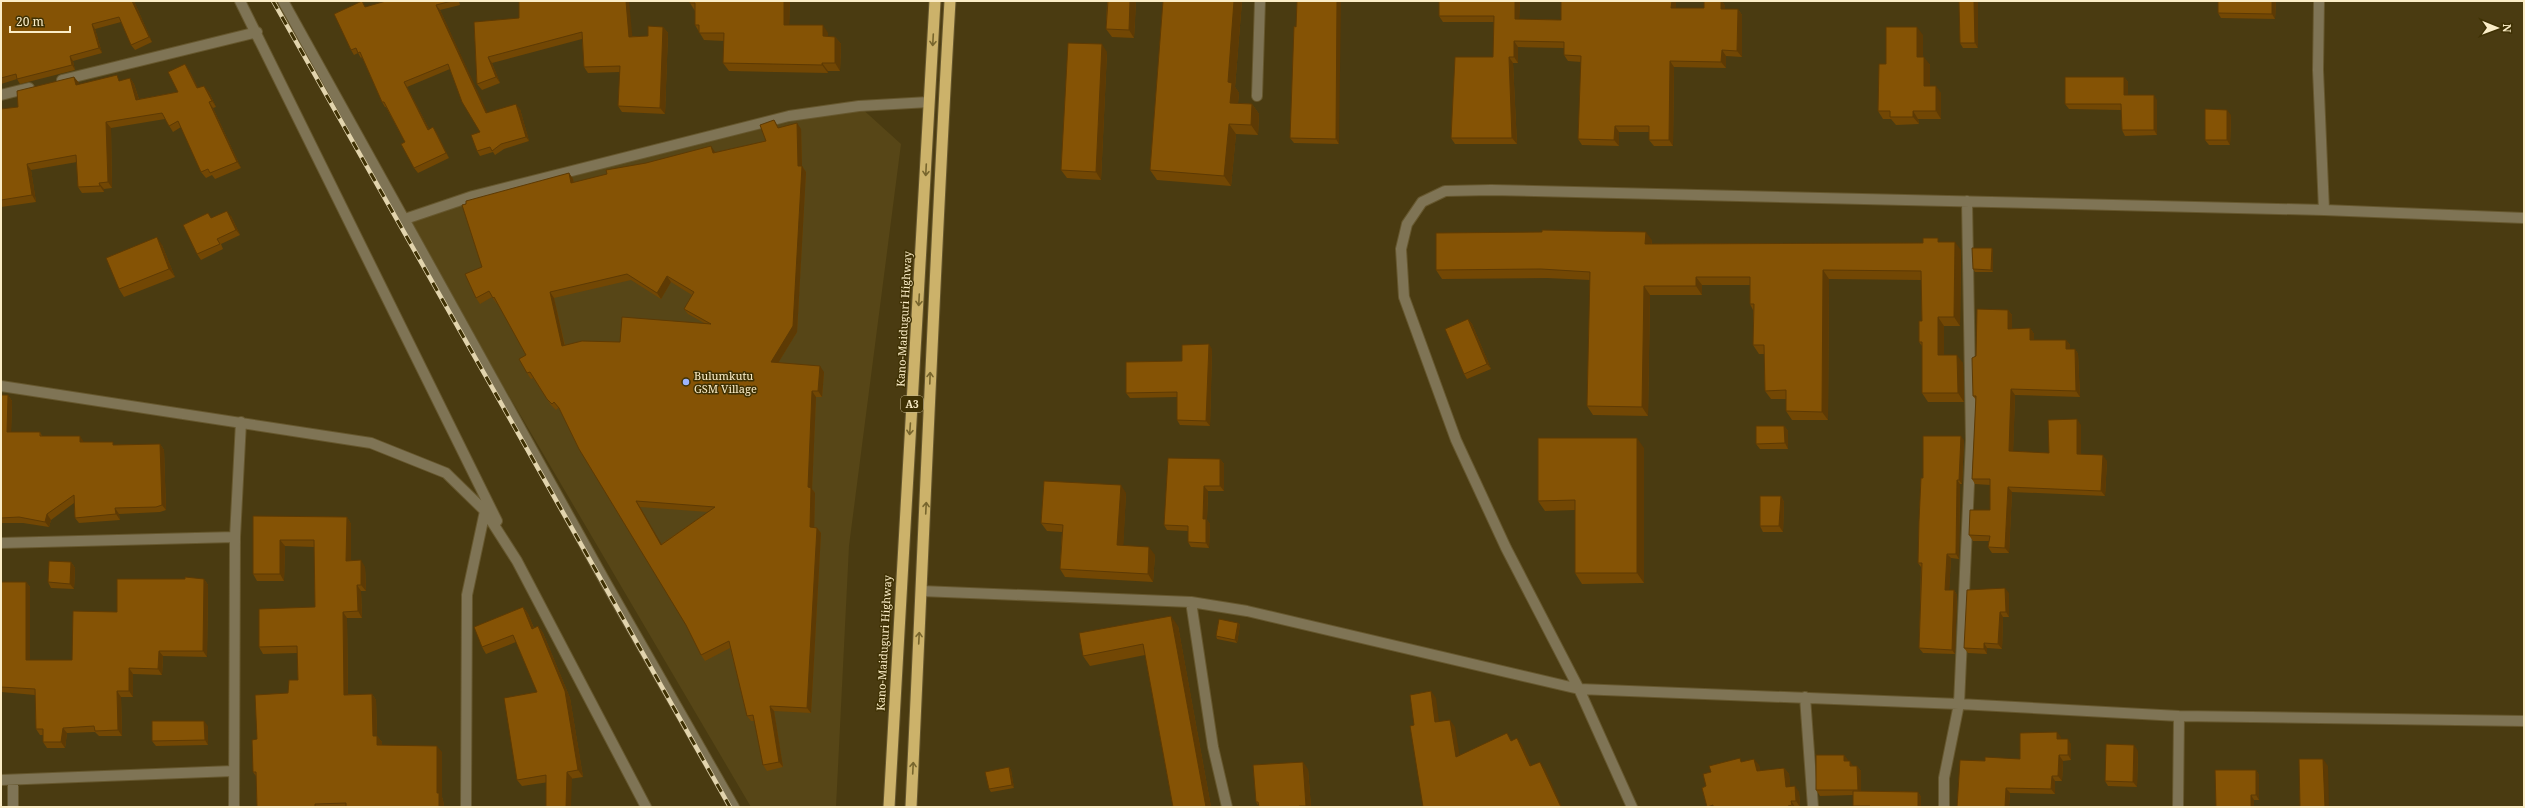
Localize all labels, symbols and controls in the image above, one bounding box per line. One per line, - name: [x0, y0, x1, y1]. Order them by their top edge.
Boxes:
- scale bar: [10, 8, 70, 34]
- north arrow: [2477, 8, 2517, 48]
- text: 20 m: [16, 13, 44, 30]
- text: N: [2500, 24, 2515, 33]
- one-way arrow: [929, 33, 936, 46]
- one-way arrow: [922, 163, 929, 176]
- street label: Kano-Maiduguri Highway: [892, 250, 915, 387]
- one-way arrow: [915, 293, 922, 306]
- place label: Bulumkutu GSM Village: [694, 368, 757, 396]
- one-way arrow: [927, 372, 934, 385]
- marker: Bulumkutu GSM Village: [681, 377, 691, 387]
- road number: A3: [901, 396, 923, 412]
- one-way arrow: [907, 422, 914, 435]
- one-way arrow: [922, 502, 930, 515]
- street label: Kano-Maiduguri Highway: [872, 574, 895, 711]
- one-way arrow: [915, 632, 923, 645]
- one-way arrow: [909, 762, 916, 775]

